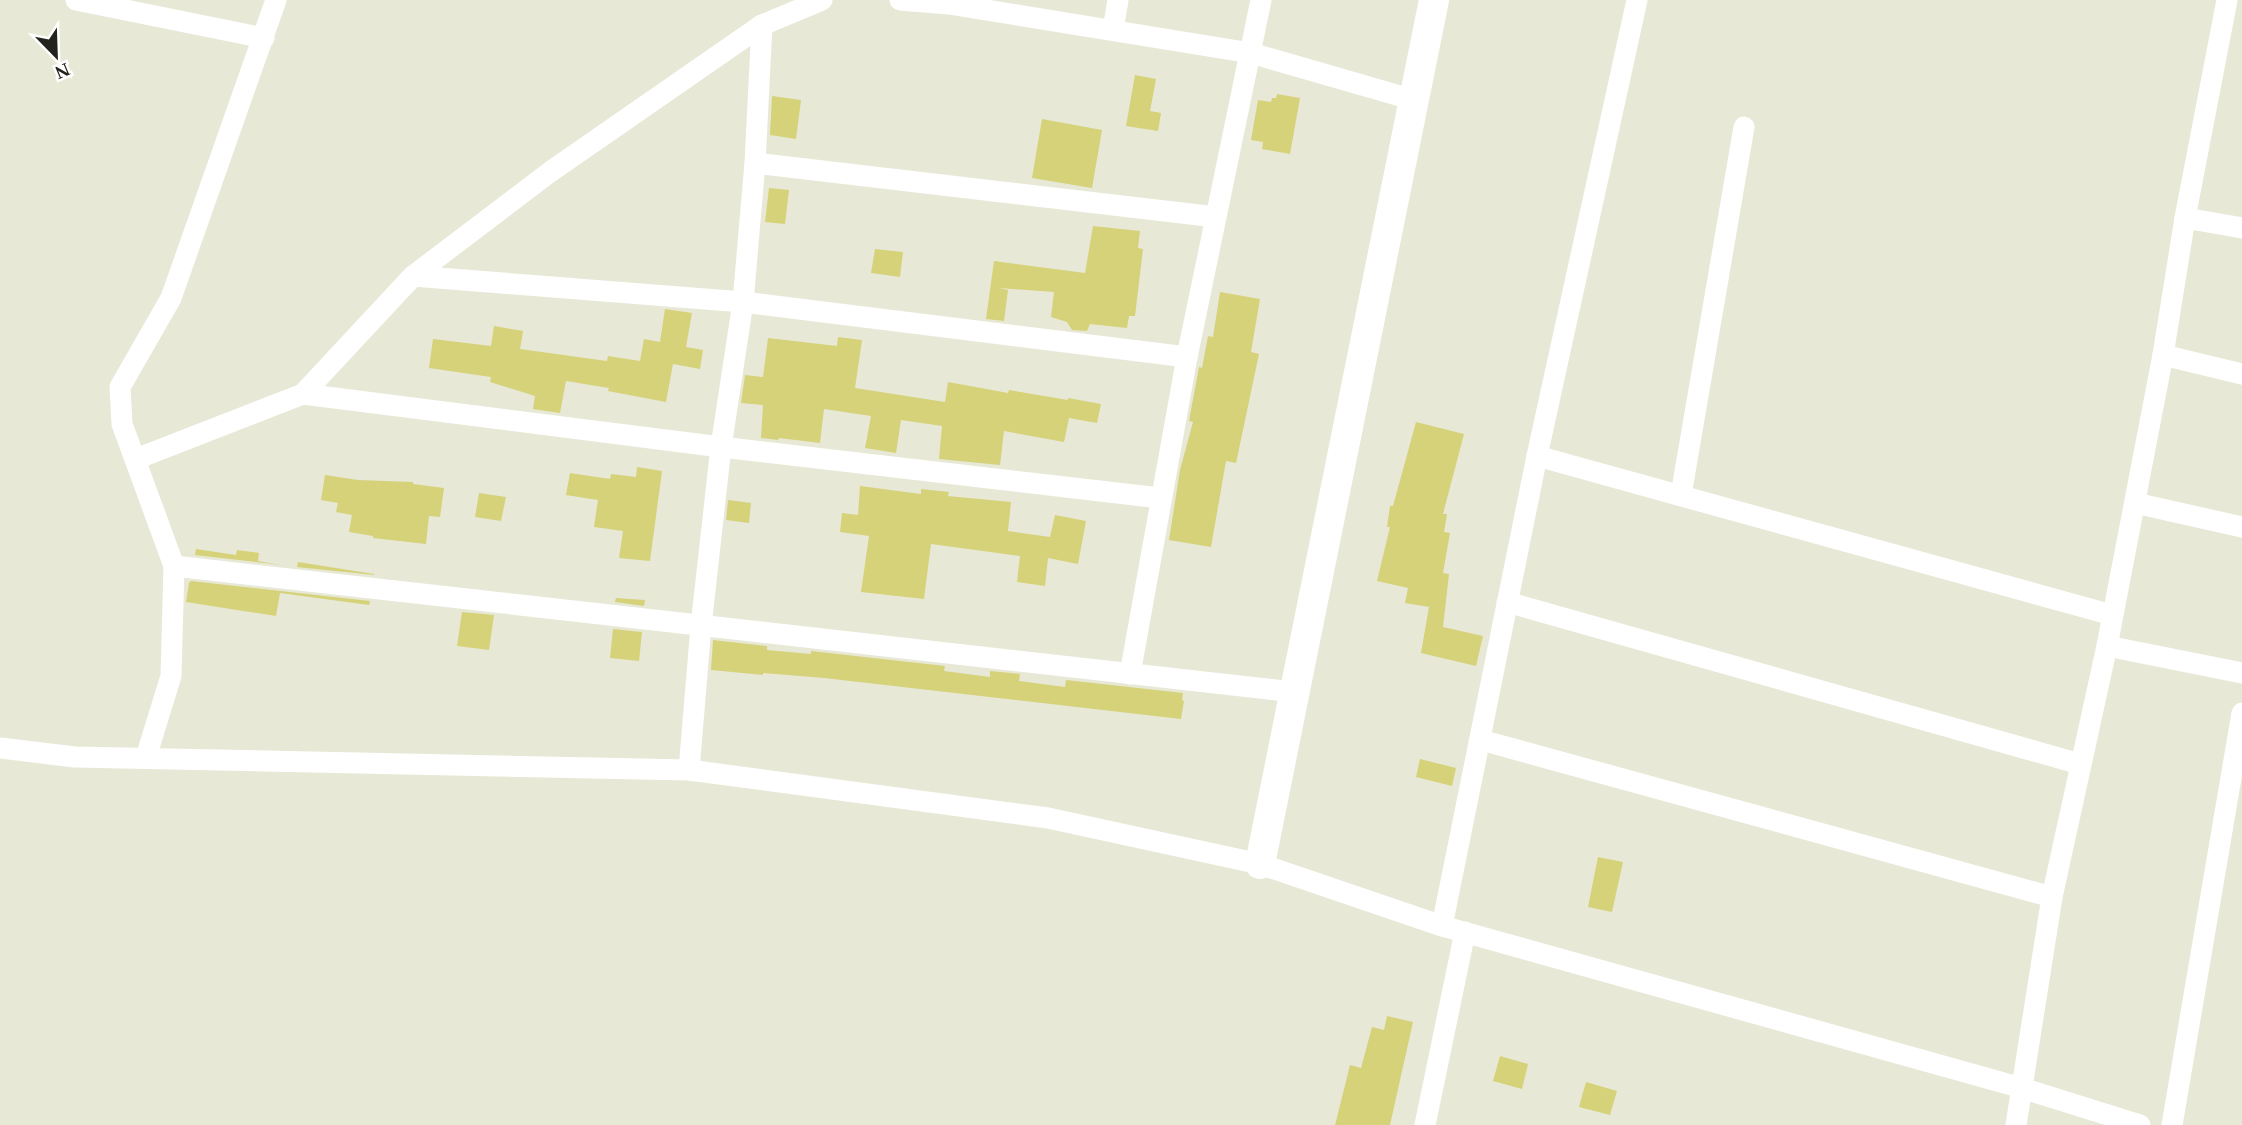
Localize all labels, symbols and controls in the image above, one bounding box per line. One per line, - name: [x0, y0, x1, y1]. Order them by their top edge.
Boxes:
- north arrow: [21, 21, 91, 91]
- text: N: [52, 59, 73, 84]

